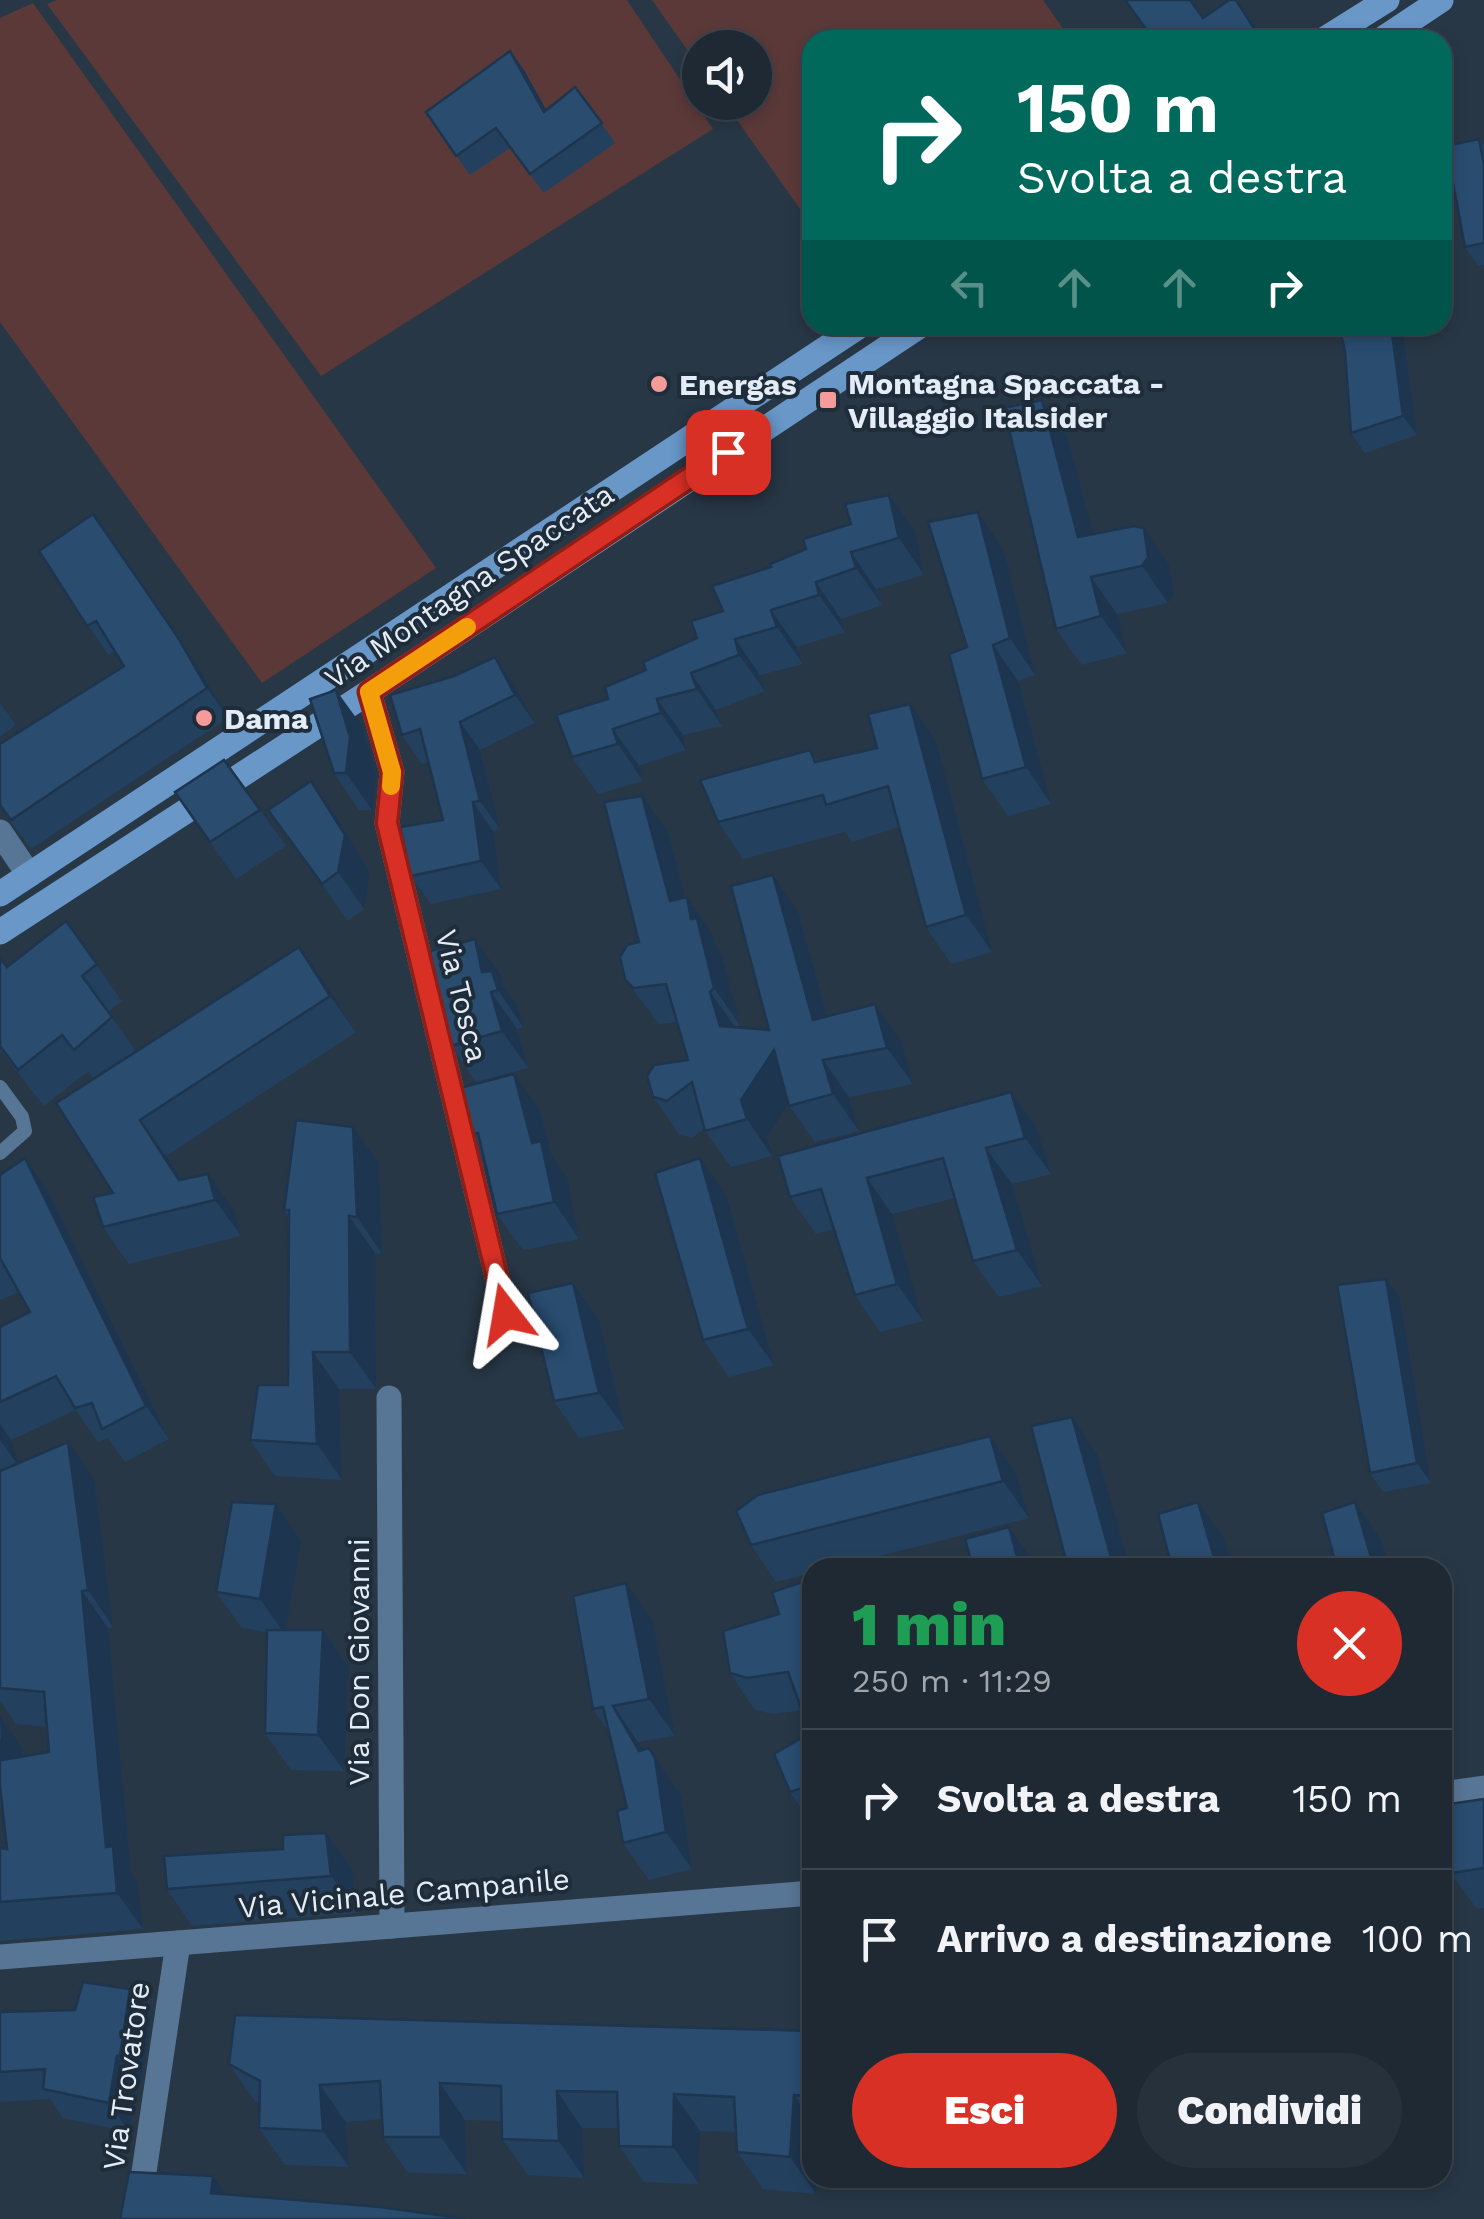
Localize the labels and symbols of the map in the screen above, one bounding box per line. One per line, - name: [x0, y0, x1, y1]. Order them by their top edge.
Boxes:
- place label: Montagna Spaccata - Villaggio Italsider: [848, 366, 1165, 435]
- place label: Energas: [679, 367, 797, 402]
- marker: Energas: [648, 373, 670, 395]
- marker: Montagna Spaccata - Villaggio Italsider: [817, 389, 839, 411]
- pin: [686, 410, 771, 495]
- street label: Via Montagna Spaccata: [318, 476, 620, 696]
- place label: Dama: [224, 701, 309, 736]
- marker: Dama: [193, 707, 215, 729]
- street label: Via Tosca: [429, 926, 495, 1066]
- position arrow: [454, 1262, 558, 1366]
- street label: Via Don Giovanni: [341, 1538, 376, 1786]
- street label: Via Vicinale Campanile: [237, 1861, 571, 1925]
- street label: Via Trovatore: [95, 1979, 157, 2173]

